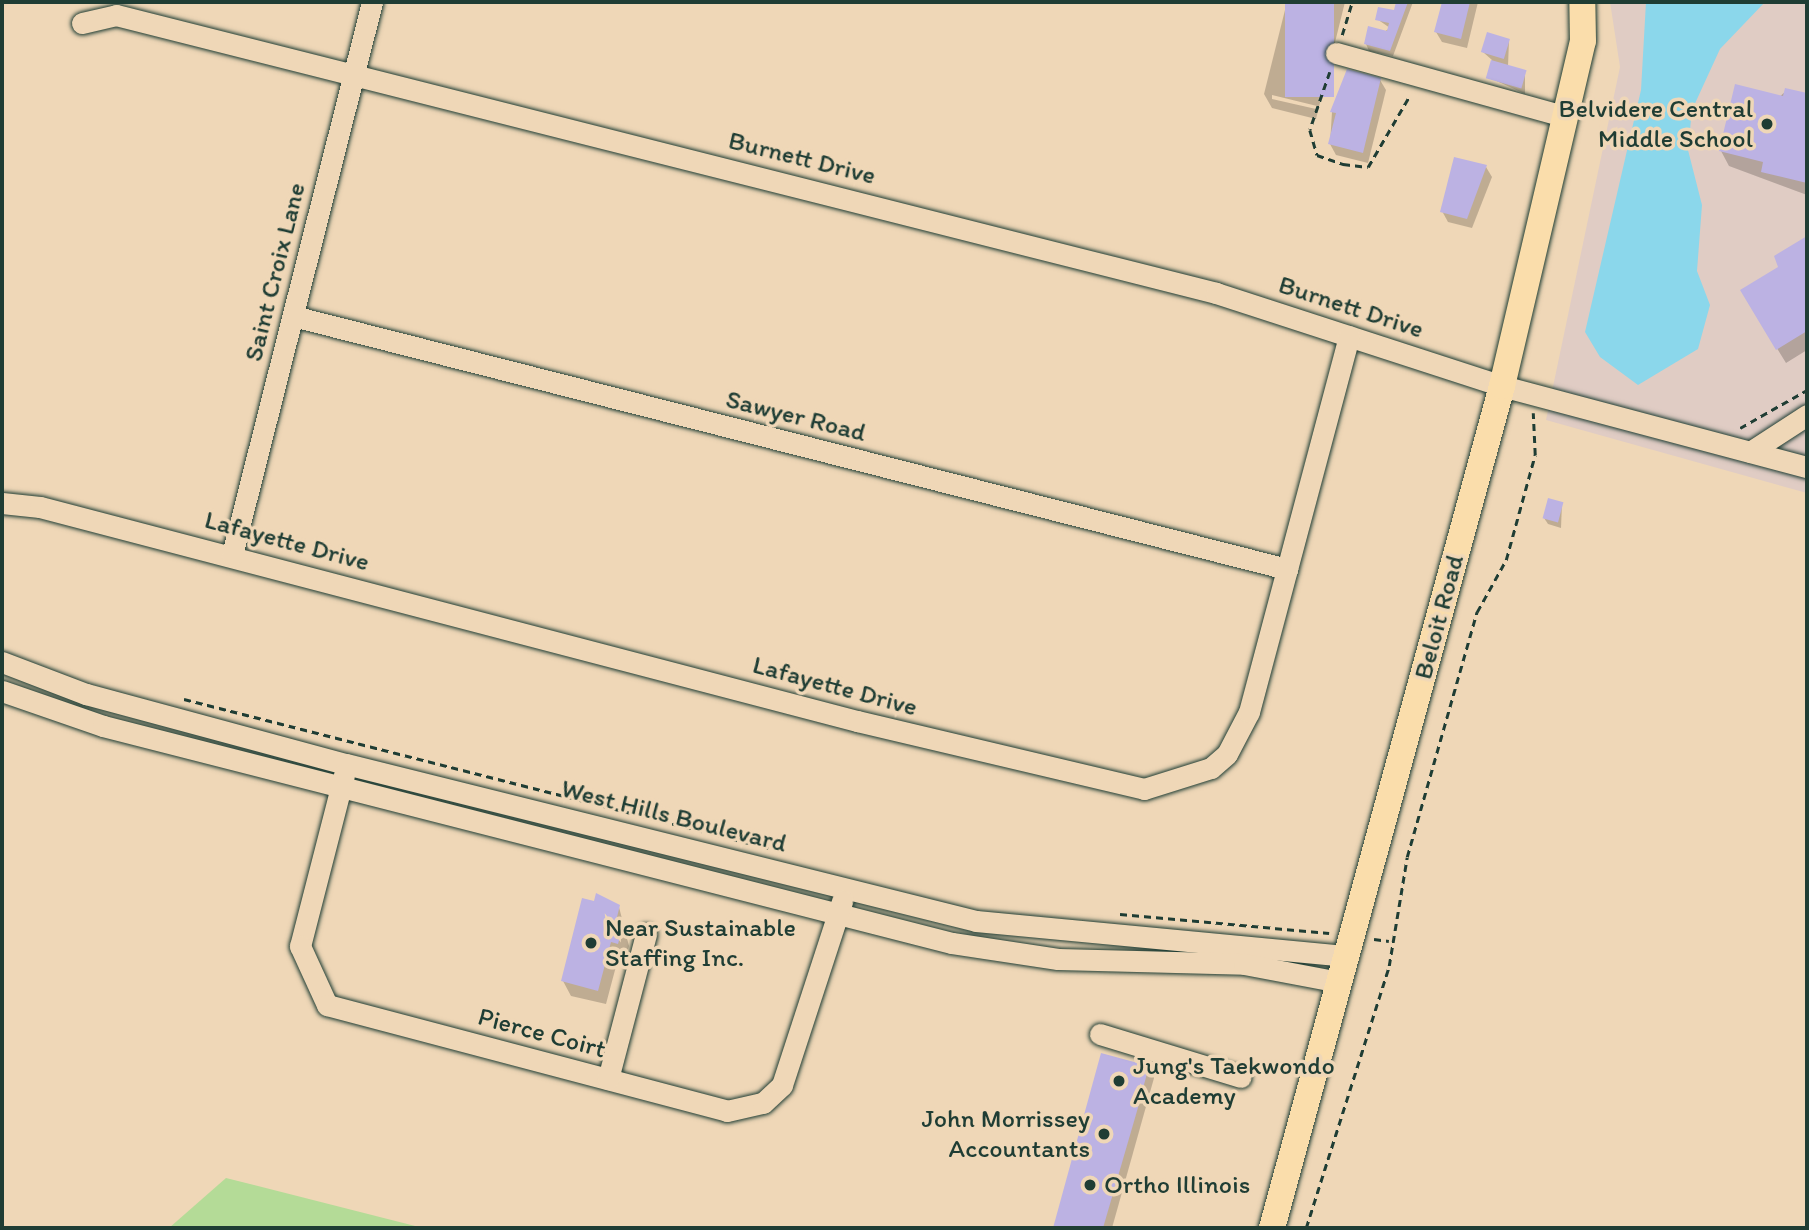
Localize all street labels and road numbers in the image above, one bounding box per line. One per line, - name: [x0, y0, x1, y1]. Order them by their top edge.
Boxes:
- street label: Burnett Drive: [725, 125, 879, 191]
- street label: Saint Croix Lane: [238, 179, 312, 365]
- street label: Burnett Drive: [1275, 269, 1427, 345]
- street label: Sawyer Road: [723, 384, 869, 448]
- street label: Lafayette Drive: [201, 504, 373, 578]
- street label: Beloit Road: [1407, 551, 1471, 683]
- street label: Lafayette Drive: [749, 649, 921, 723]
- street label: West Hills Boulevard: [558, 773, 790, 859]
- street label: Pierce Coirt: [475, 1001, 609, 1065]

